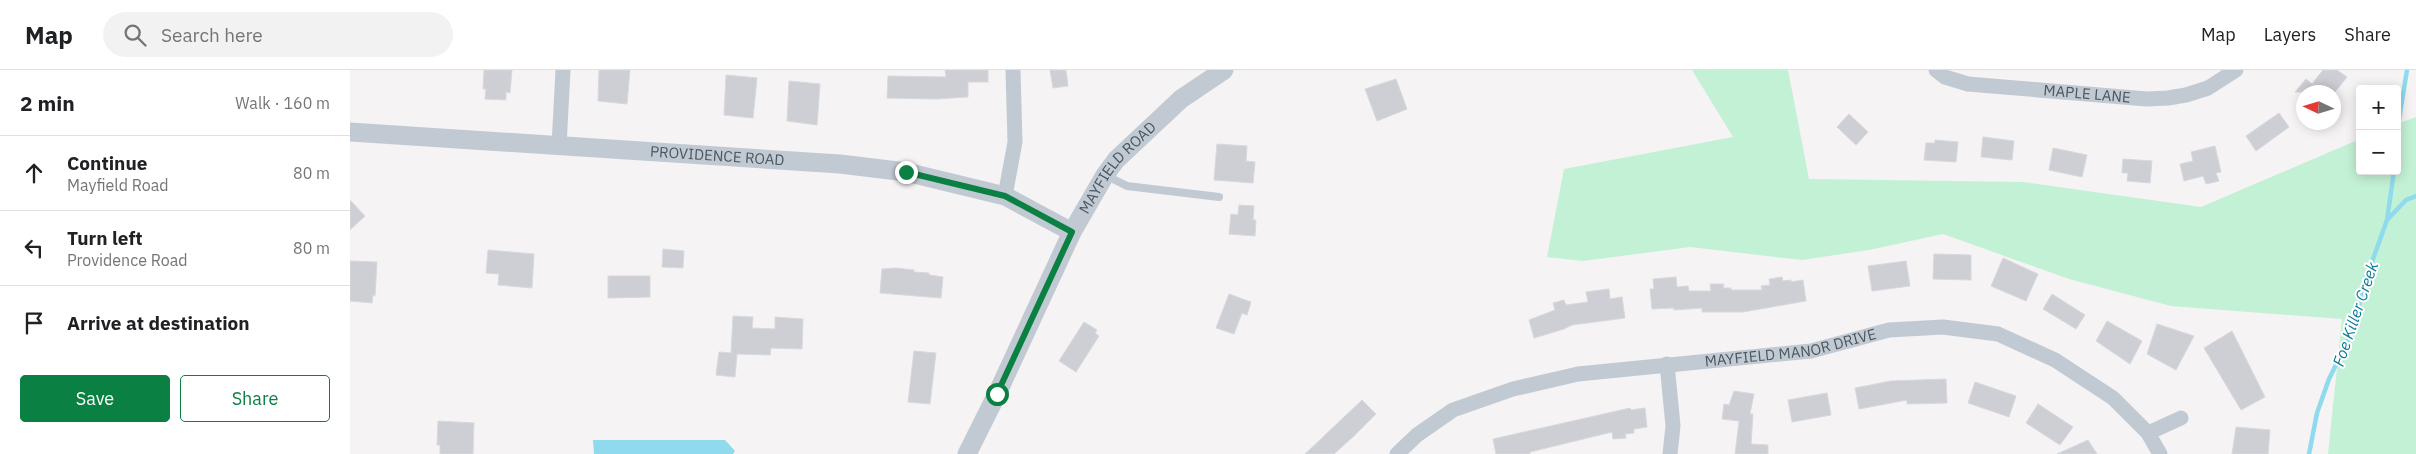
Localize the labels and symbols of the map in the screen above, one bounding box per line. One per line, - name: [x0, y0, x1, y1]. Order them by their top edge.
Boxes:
- street label: MAPLE LANE: [2043, 80, 2132, 107]
- north arrow: [2296, 85, 2341, 130]
- street label: MAYFIELD ROAD: [1075, 117, 1160, 217]
- street label: PROVIDENCE ROAD: [649, 142, 785, 169]
- route end: [895, 161, 918, 184]
- water label: Foe Killer Creek: [2328, 258, 2382, 369]
- street label: MAYFIELD MANOR DRIVE: [1704, 324, 1878, 370]
- route start: [986, 383, 1009, 406]

